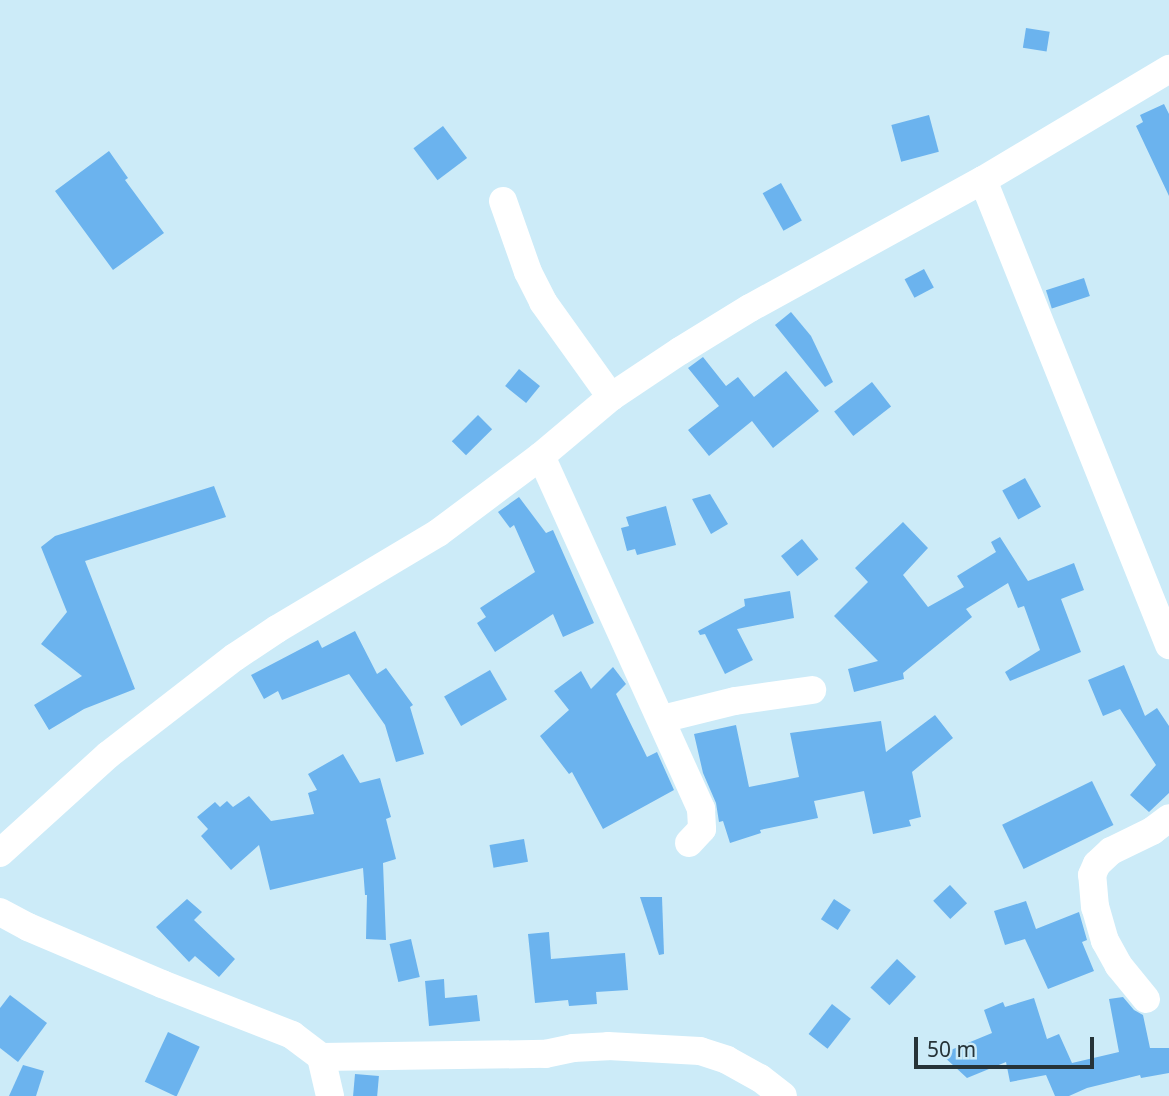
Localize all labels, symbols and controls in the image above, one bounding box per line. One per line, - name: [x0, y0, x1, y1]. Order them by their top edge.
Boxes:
- scale bar: [917, 1023, 1097, 1066]
- text: 50 m: [927, 1035, 976, 1063]

